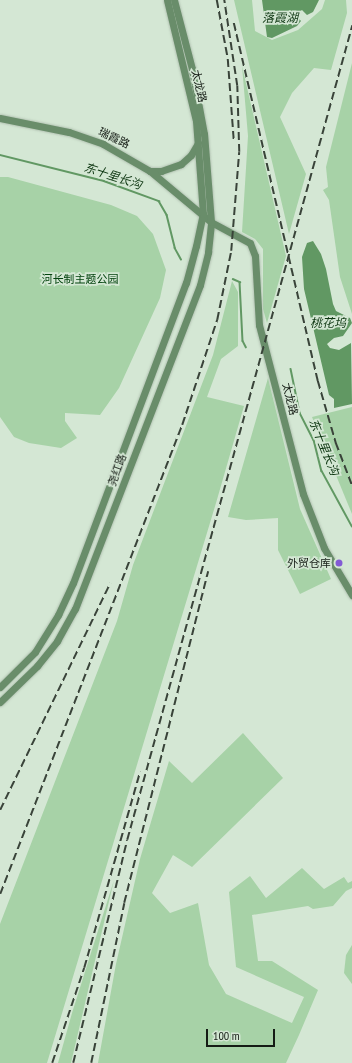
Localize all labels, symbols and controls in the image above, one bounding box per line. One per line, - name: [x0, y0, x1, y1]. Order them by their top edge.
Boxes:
- water label: 落霞湖: [262, 11, 298, 25]
- street label: 太龙路: [189, 68, 209, 104]
- street label: 瑞霞路: [96, 125, 132, 151]
- water label: 东十里长沟: [82, 160, 144, 192]
- park label: 河长制主题公园: [42, 272, 118, 286]
- water label: 桃花坞: [310, 316, 346, 330]
- street label: 太龙路: [280, 381, 300, 417]
- water label: 东十里长沟: [306, 416, 342, 478]
- street label: 尧红路: [105, 452, 129, 488]
- place label: 外贸仓库: [287, 556, 331, 570]
- marker: 外贸仓库: [334, 558, 344, 568]
- scale bar: [208, 1021, 277, 1047]
- text: 100 m: [213, 1028, 240, 1043]

